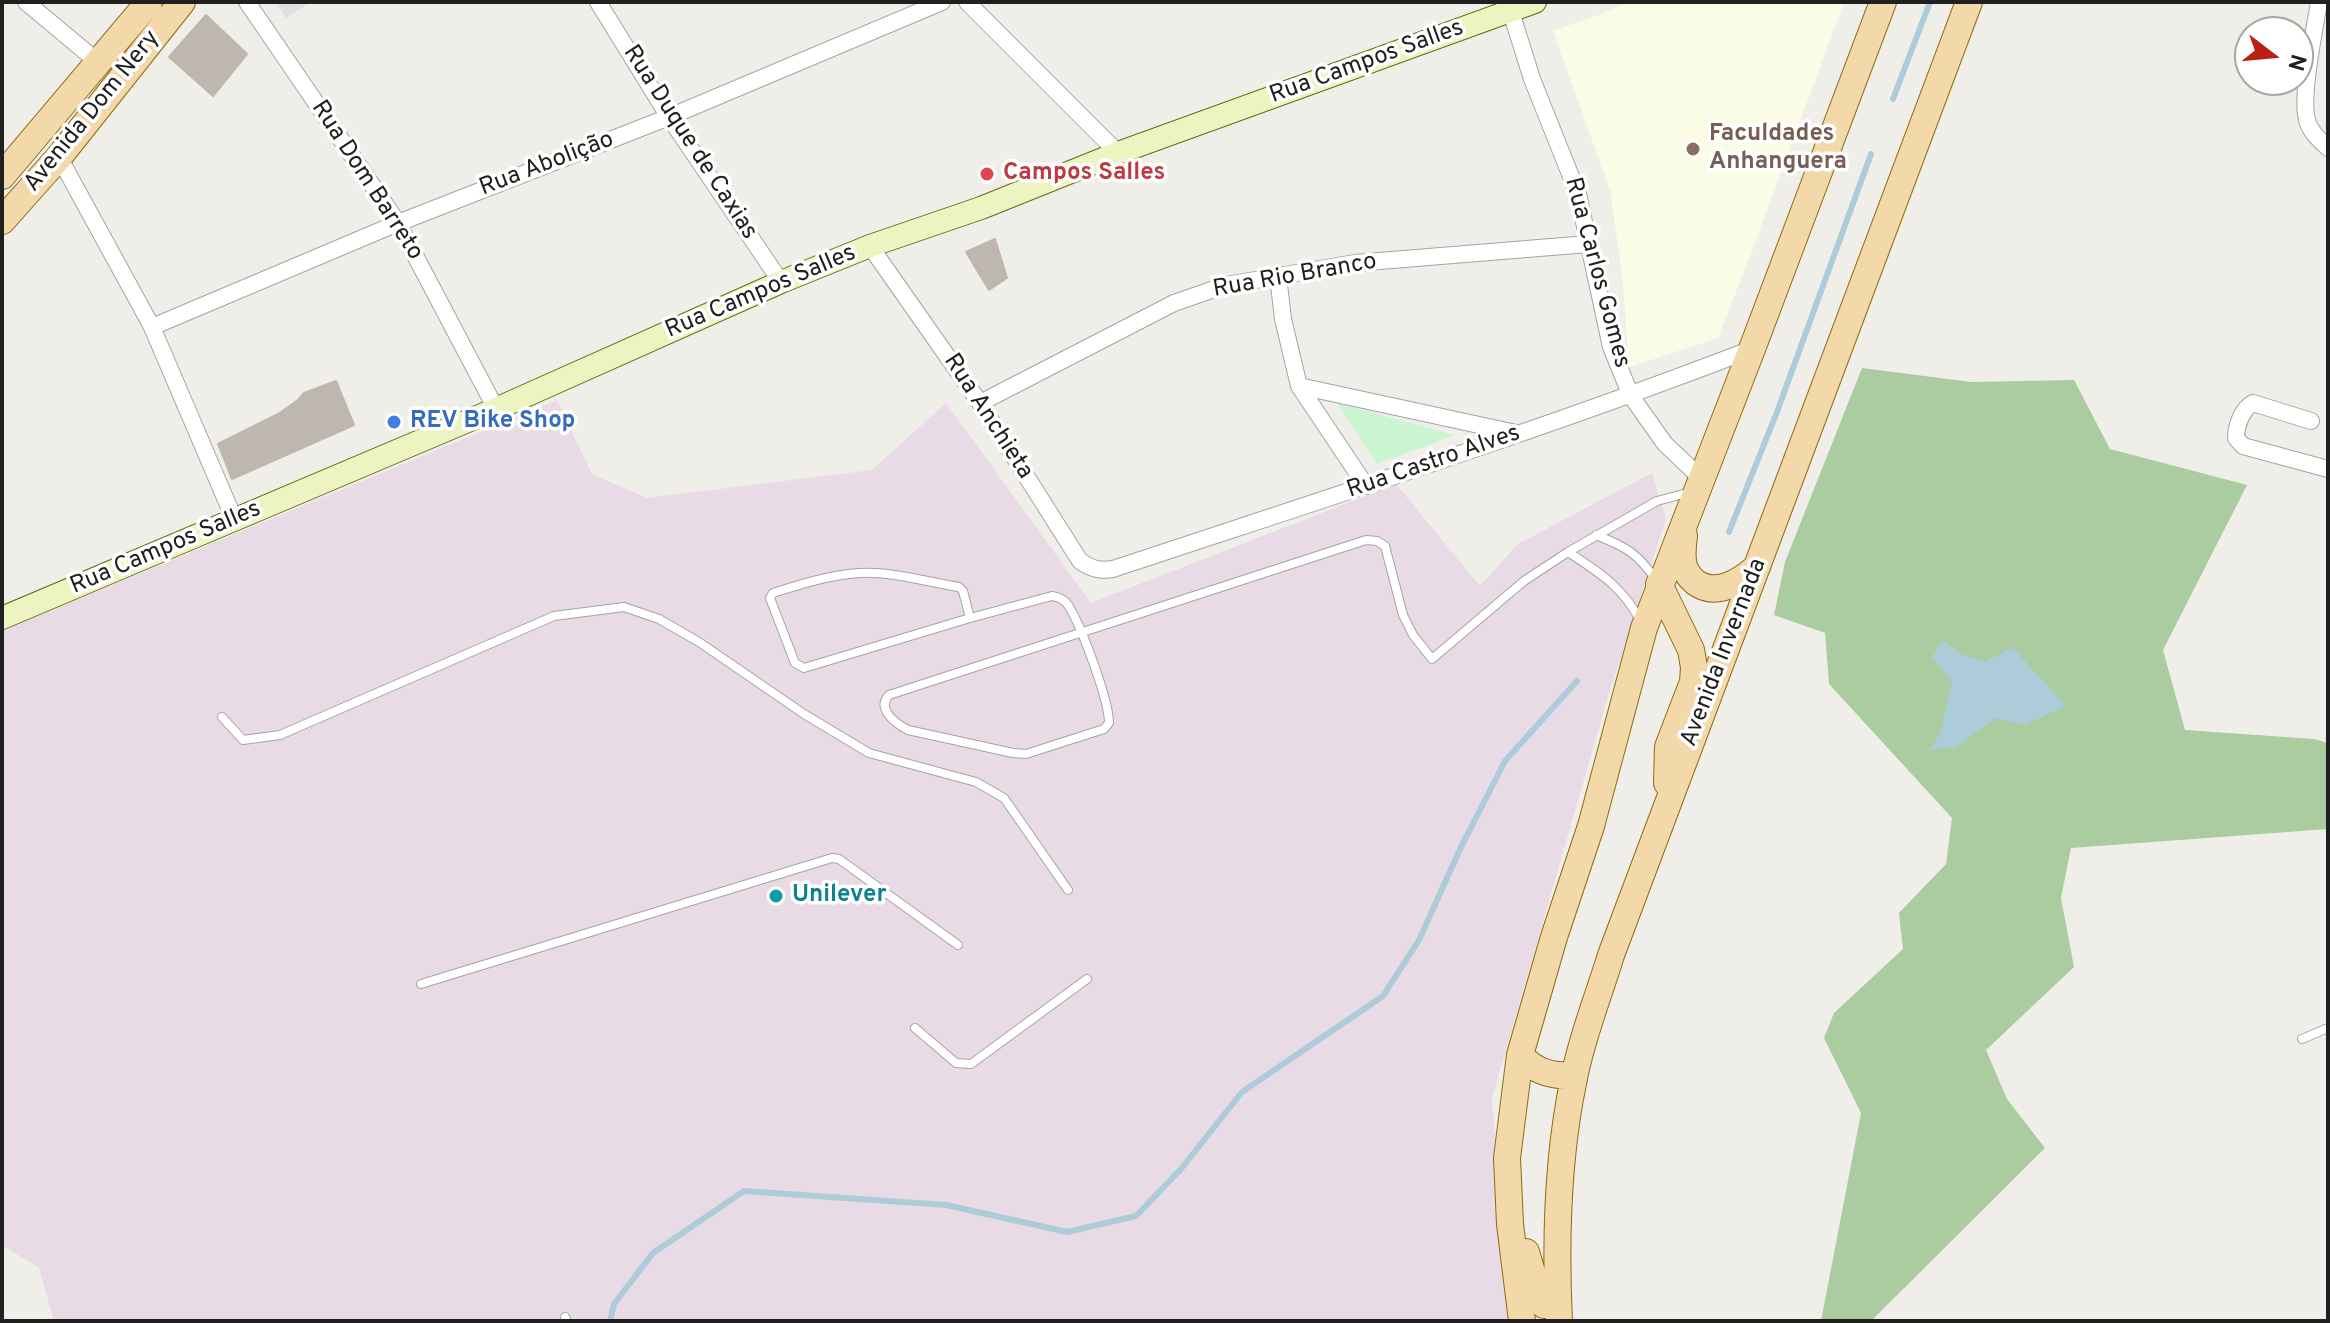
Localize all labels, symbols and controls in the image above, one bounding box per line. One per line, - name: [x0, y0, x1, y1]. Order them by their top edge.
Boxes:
- street label: Rua Campos Salles: [1266, 15, 1468, 111]
- north arrow: [2234, 16, 2314, 96]
- street label: Avenida Dom Nery: [19, 25, 167, 199]
- street label: Rua Duque de Caxias: [615, 41, 763, 245]
- text: N: [2280, 51, 2311, 74]
- street label: Rua Dom Barreto: [304, 96, 428, 266]
- place label: Faculdades Anhanguera: [1709, 121, 1847, 177]
- street label: Rua Abolição: [476, 126, 618, 204]
- marker: Faculdades Anhanguera: [1684, 140, 1702, 158]
- place label: Campos Salles: [1003, 160, 1165, 188]
- marker: Campos Salles: [978, 165, 996, 183]
- street label: Rua Carlos Gomes: [1557, 175, 1635, 371]
- street label: Rua Campos Salles: [661, 240, 861, 346]
- street label: Rua Rio Branco: [1211, 248, 1379, 306]
- street label: Rua Anchieta: [936, 349, 1038, 485]
- place label: REV Bike Shop: [410, 408, 575, 436]
- marker: REV Bike Shop: [385, 413, 403, 431]
- street label: Rua Castro Alves: [1344, 420, 1524, 506]
- street label: Rua Campos Salles: [66, 496, 266, 602]
- street label: Avenida Invernada: [1676, 555, 1774, 751]
- place label: Unilever: [792, 882, 887, 910]
- marker: Unilever: [767, 887, 785, 905]

